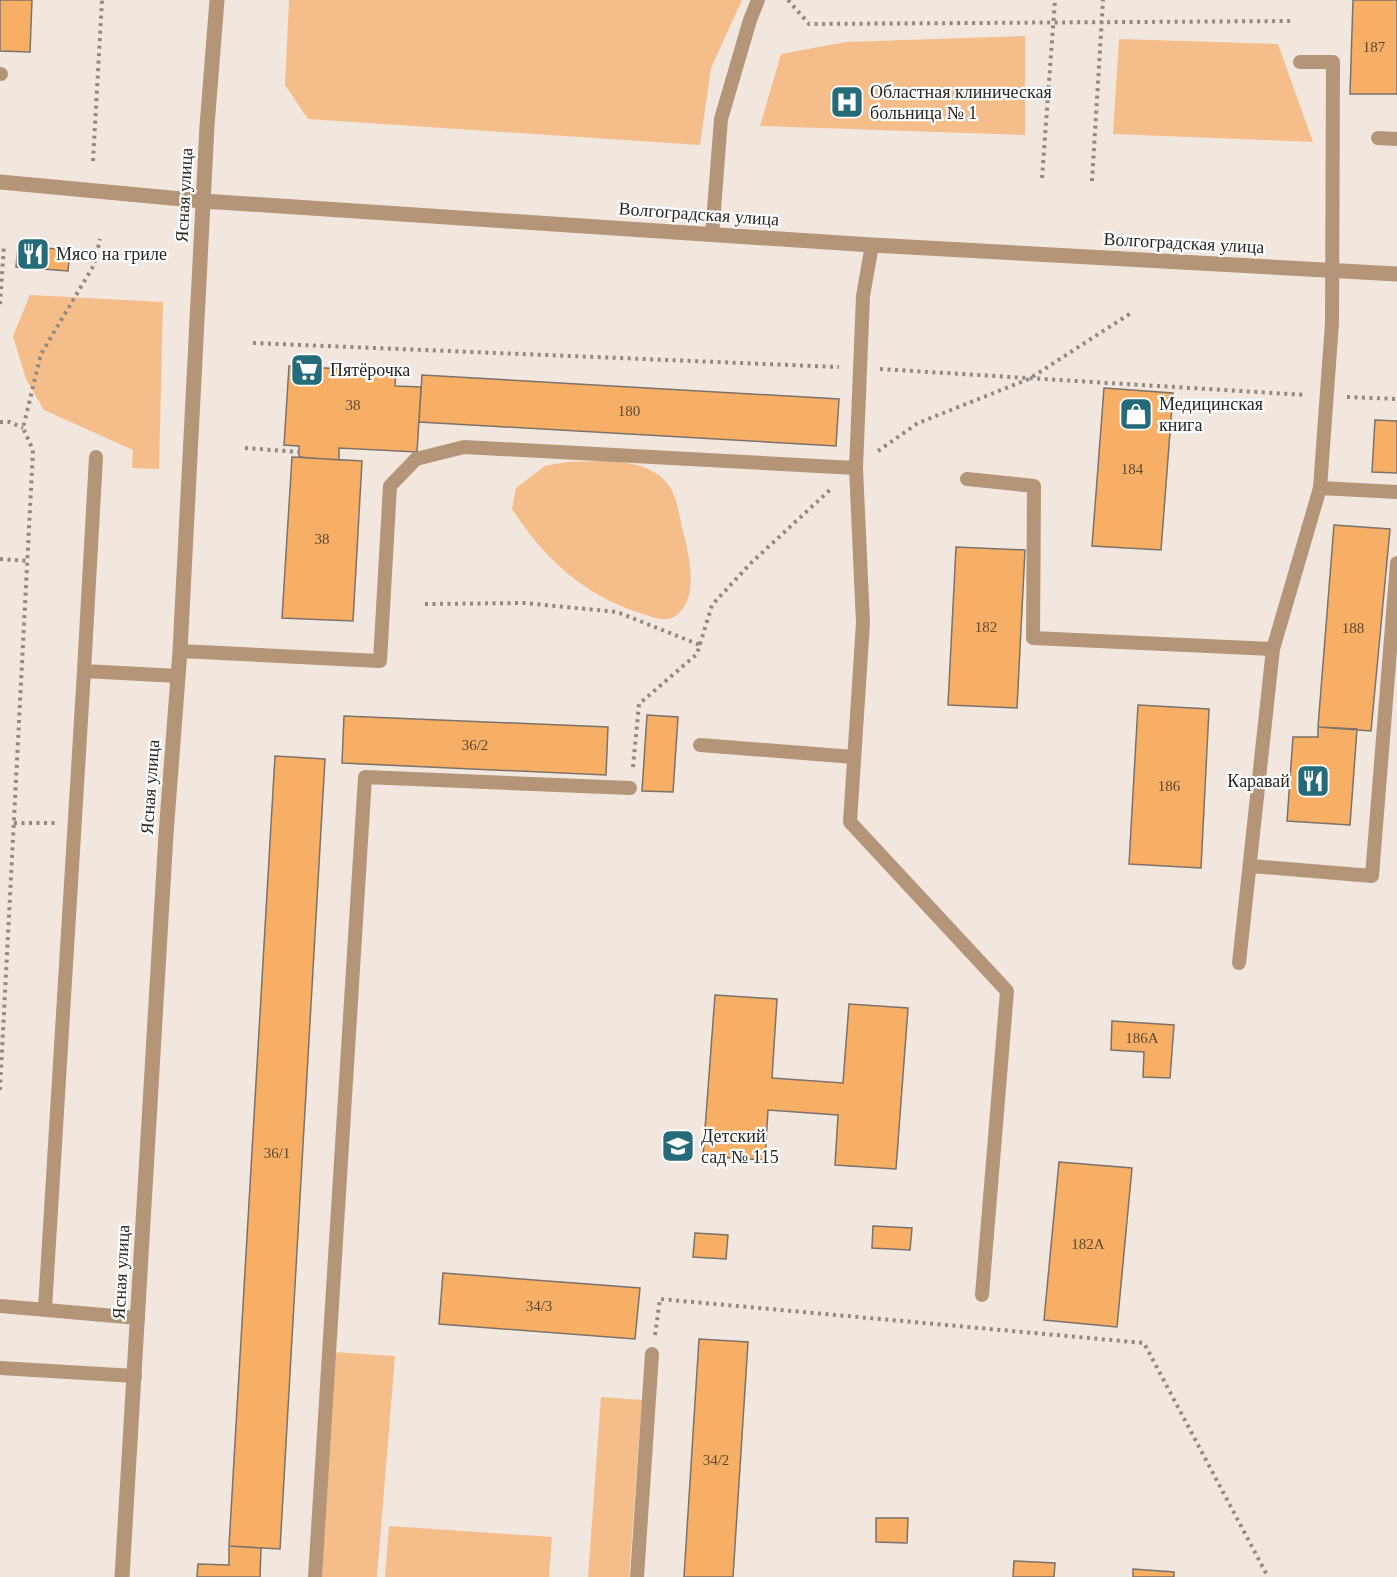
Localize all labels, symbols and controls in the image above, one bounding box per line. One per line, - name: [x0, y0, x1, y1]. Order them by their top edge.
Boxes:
- house number: 187: [1363, 39, 1386, 55]
- place label: Областная клиническая больница № 1: [870, 82, 1052, 123]
- hospital icon: Областная клиническая больница № 1: [829, 84, 865, 120]
- street label: Ясная улица: [172, 147, 196, 243]
- street label: Волгоградская улица: [618, 198, 780, 230]
- street label: Волгоградская улица: [1103, 229, 1265, 257]
- restaurant icon: Мясо на гриле: [15, 236, 51, 272]
- place label: Мясо на гриле: [56, 244, 167, 264]
- supermarket icon: Пятёрочка: [289, 352, 325, 388]
- place label: Пятёрочка: [330, 360, 410, 380]
- place label: Медицинская книга: [1159, 394, 1263, 435]
- shop icon: Медицинская книга: [1118, 396, 1154, 432]
- house number: 38: [346, 397, 361, 413]
- house number: 180: [618, 403, 640, 419]
- house number: 184: [1121, 461, 1144, 477]
- house number: 38: [315, 531, 330, 547]
- house number: 182: [975, 619, 997, 635]
- house number: 188: [1342, 620, 1364, 636]
- house number: 36/2: [462, 737, 488, 753]
- street label: Ясная улица: [137, 739, 163, 835]
- restaurant icon: Каравай: [1295, 763, 1331, 799]
- place label: Каравай: [1227, 771, 1290, 791]
- house number: 186: [1158, 778, 1181, 794]
- house number: 186А: [1125, 1030, 1159, 1046]
- place label: Детский сад № 115: [701, 1126, 779, 1167]
- school or university icon: Детский сад № 115: [660, 1128, 696, 1164]
- house number: 36/1: [264, 1145, 290, 1161]
- street label: Ясная улица: [109, 1224, 133, 1320]
- house number: 182А: [1071, 1236, 1105, 1252]
- house number: 34/3: [526, 1298, 552, 1314]
- house number: 34/2: [703, 1452, 729, 1468]

